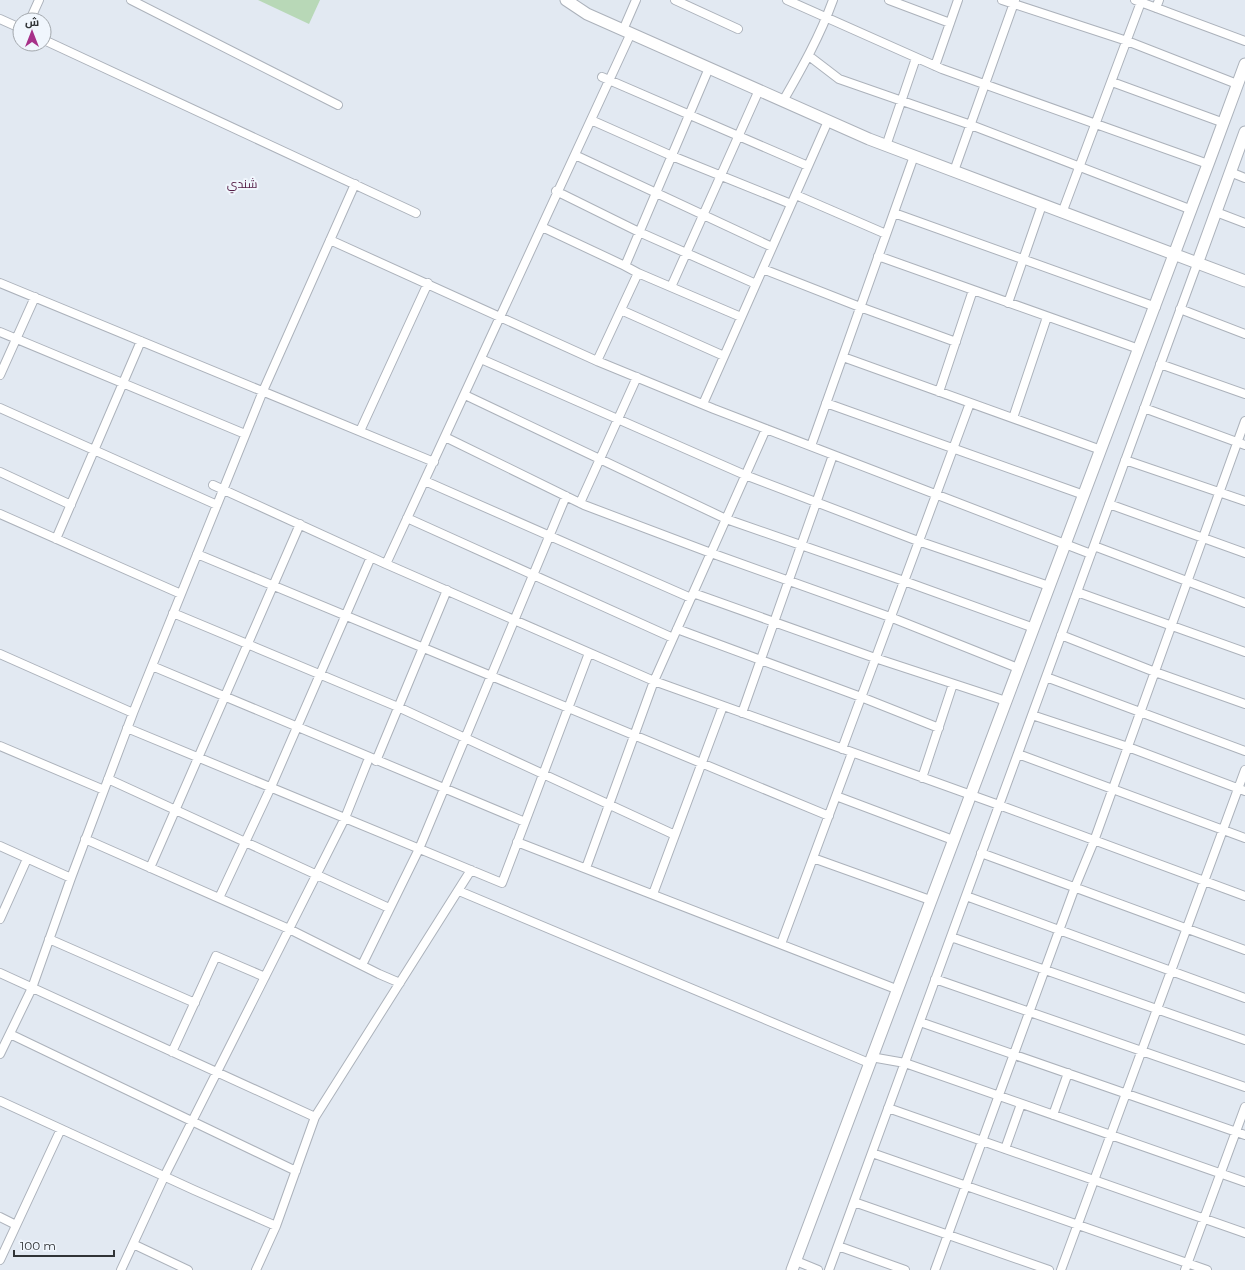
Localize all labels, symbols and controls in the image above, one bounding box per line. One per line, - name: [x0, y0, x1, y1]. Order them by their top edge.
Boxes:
- north arrow: [12, 12, 52, 52]
- text: ش: [25, 15, 39, 29]
- district label: شندي: [227, 176, 257, 194]
- scale bar: [14, 1232, 114, 1258]
- text: 100 m: [20, 1238, 56, 1253]

